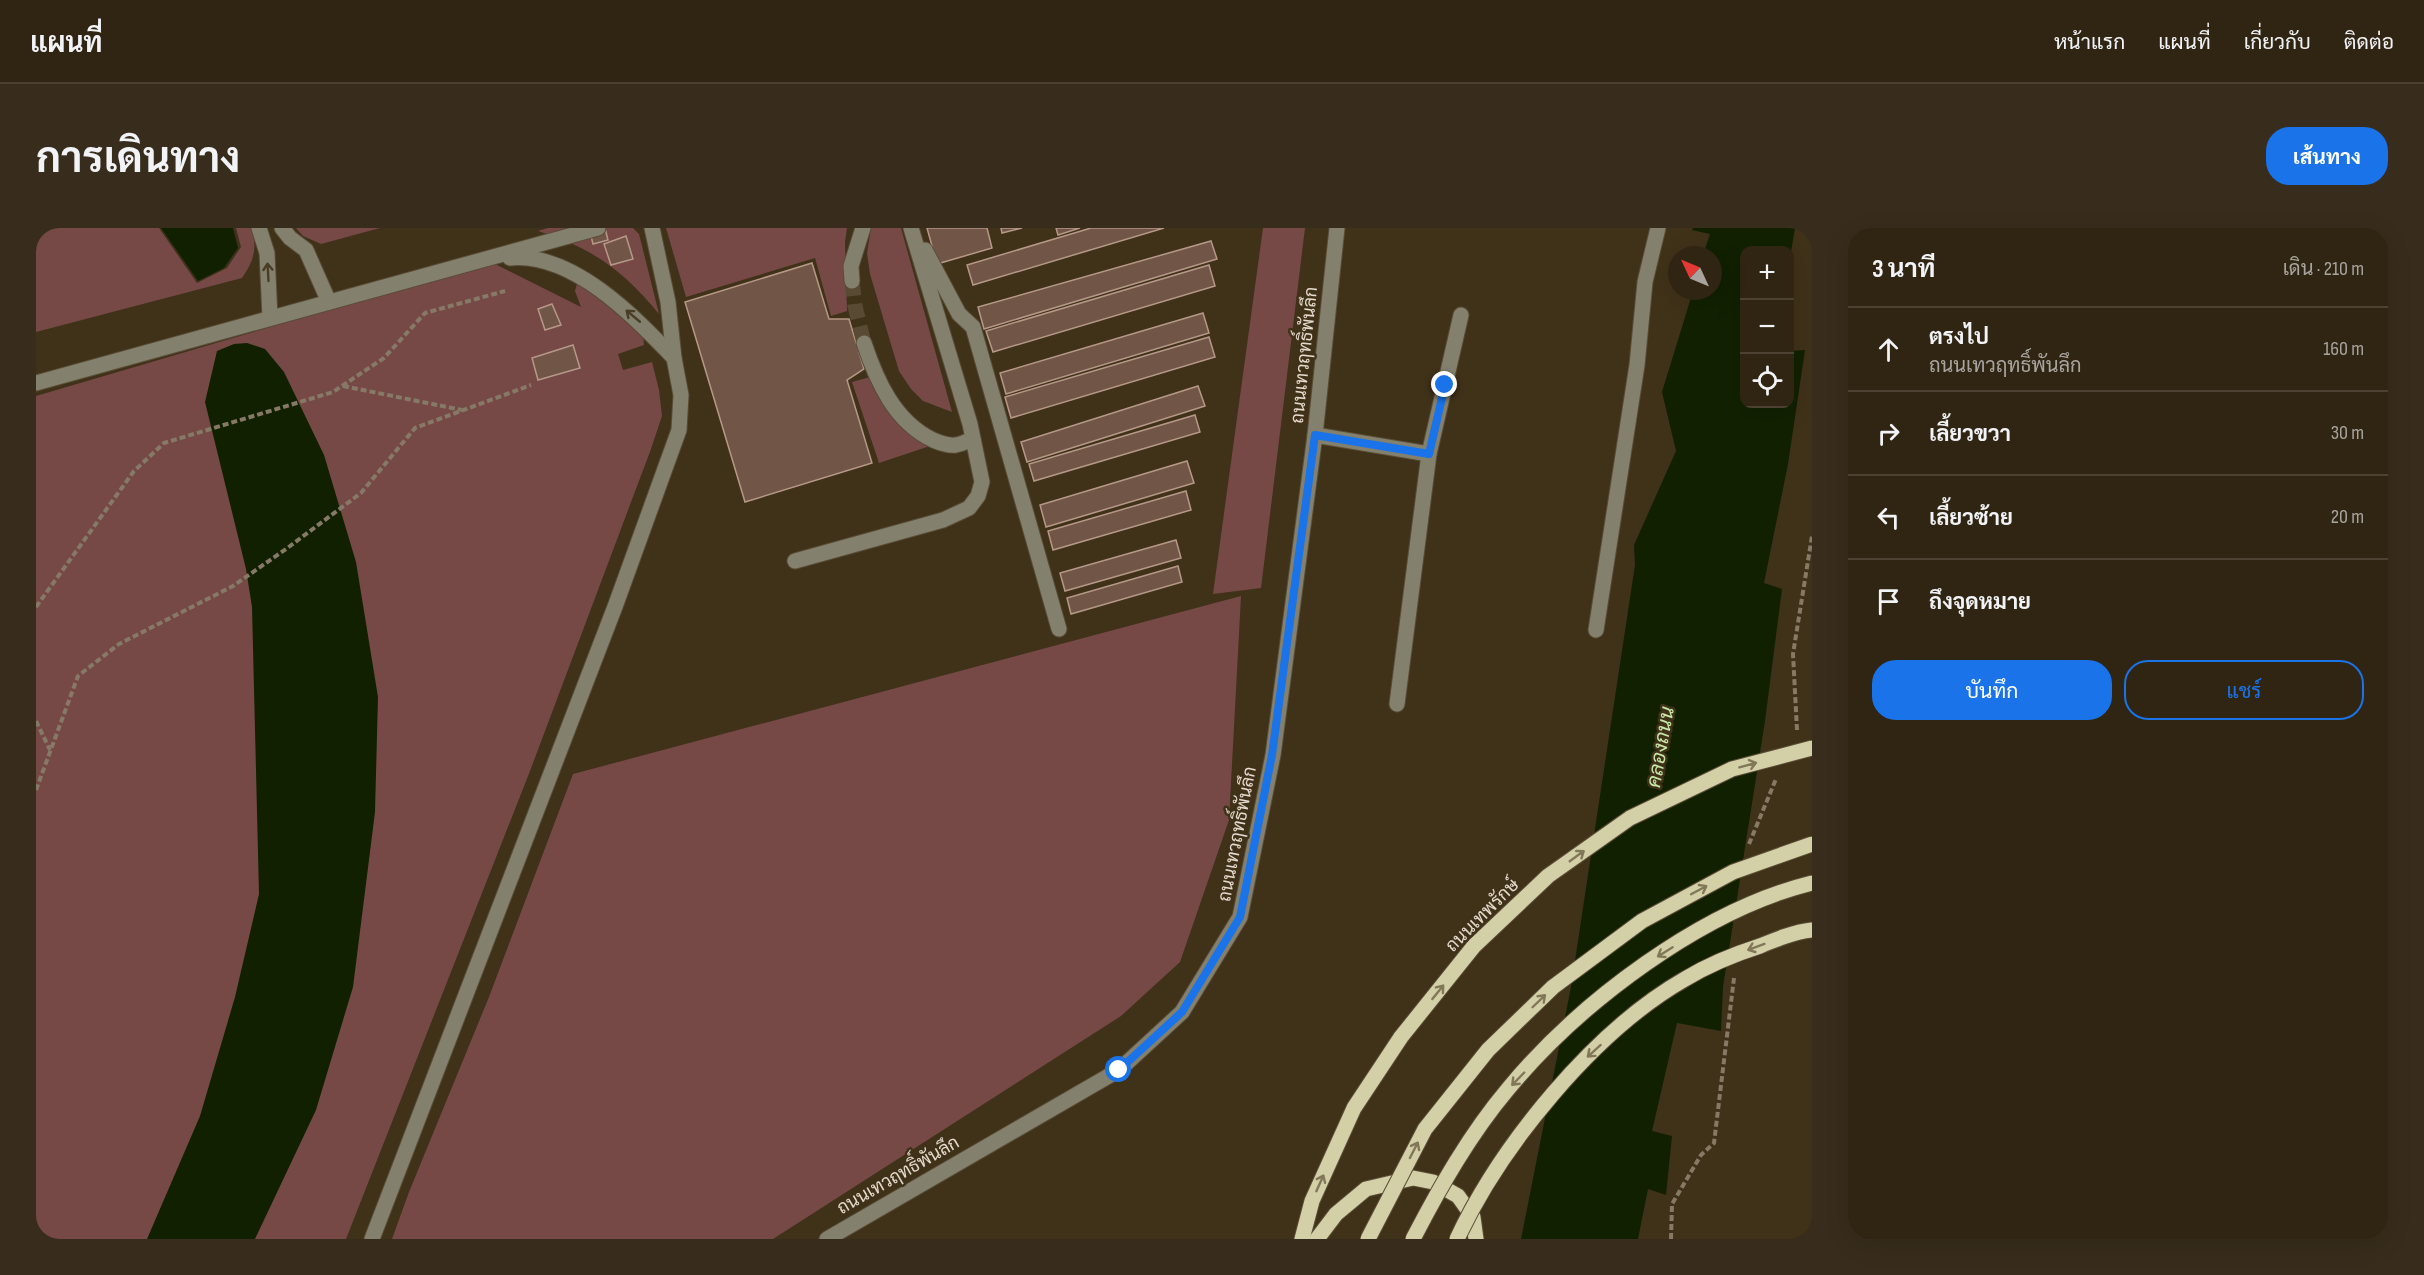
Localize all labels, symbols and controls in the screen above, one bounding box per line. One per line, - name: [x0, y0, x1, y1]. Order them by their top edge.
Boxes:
- text: แผนที่: [30, 27, 103, 60]
- text: หน้าแรก: [2054, 30, 2125, 55]
- text: แผนที่: [2158, 30, 2211, 55]
- text: เกี่ยวกับ: [2244, 30, 2311, 55]
- text: ติดต่อ: [2344, 30, 2394, 55]
- button: เส้นทาง: [2266, 127, 2388, 185]
- text: การเดินทาง: [36, 134, 240, 185]
- north arrow: [1668, 246, 1722, 300]
- map controls: [1740, 246, 1794, 408]
- button: +: [1740, 246, 1794, 300]
- text: 3 นาที: [1872, 254, 1936, 285]
- text: เดิน · 210 m: [2283, 257, 2364, 281]
- one-way arrow: [263, 263, 274, 283]
- street label: ถนนเทวฤทธิ์พันลึก: [1281, 285, 1322, 424]
- button: −: [1740, 300, 1794, 354]
- one-way arrow: [625, 310, 641, 323]
- text: ตรงไป: [1929, 324, 1989, 351]
- icon: ahead: [1872, 333, 1905, 366]
- text: 160 m: [2323, 337, 2364, 361]
- button: locate: [1740, 354, 1794, 408]
- text: ถนนเทวฤทธิ์พันลึก: [1929, 354, 2082, 378]
- route end: [1431, 371, 1457, 397]
- icon: right: [1872, 417, 1905, 450]
- text: เลี้ยวขวา: [1929, 421, 2011, 448]
- text: 30 m: [2331, 421, 2364, 445]
- icon: left: [1872, 501, 1905, 534]
- text: เลี้ยวซ้าย: [1929, 505, 2013, 532]
- text: 20 m: [2331, 505, 2364, 529]
- icon: arrive: [1872, 585, 1905, 618]
- text: ถึงจุดหมาย: [1929, 589, 2031, 616]
- button: บันทึก: [1872, 660, 2112, 720]
- button: แชร์: [2124, 660, 2364, 720]
- water label: คลองถนน: [1642, 705, 1680, 789]
- one-way arrow: [1738, 759, 1757, 770]
- street label: ถนนเทวฤทธิ์พันลึก: [1208, 764, 1261, 903]
- one-way arrow: [1568, 850, 1584, 862]
- street label: ถนนเทพรักษ์: [1439, 872, 1524, 956]
- one-way arrow: [1689, 884, 1707, 895]
- one-way arrow: [1747, 942, 1766, 953]
- one-way arrow: [1656, 945, 1673, 958]
- one-way arrow: [1431, 984, 1444, 1000]
- one-way arrow: [1531, 994, 1546, 1008]
- one-way arrow: [1586, 1044, 1601, 1058]
- route start: [1105, 1056, 1131, 1082]
- one-way arrow: [1510, 1071, 1525, 1086]
- street label: ถนนเทวฤทธิ์พันลึก: [830, 1127, 963, 1219]
- one-way arrow: [1409, 1141, 1420, 1159]
- one-way arrow: [1315, 1175, 1326, 1193]

